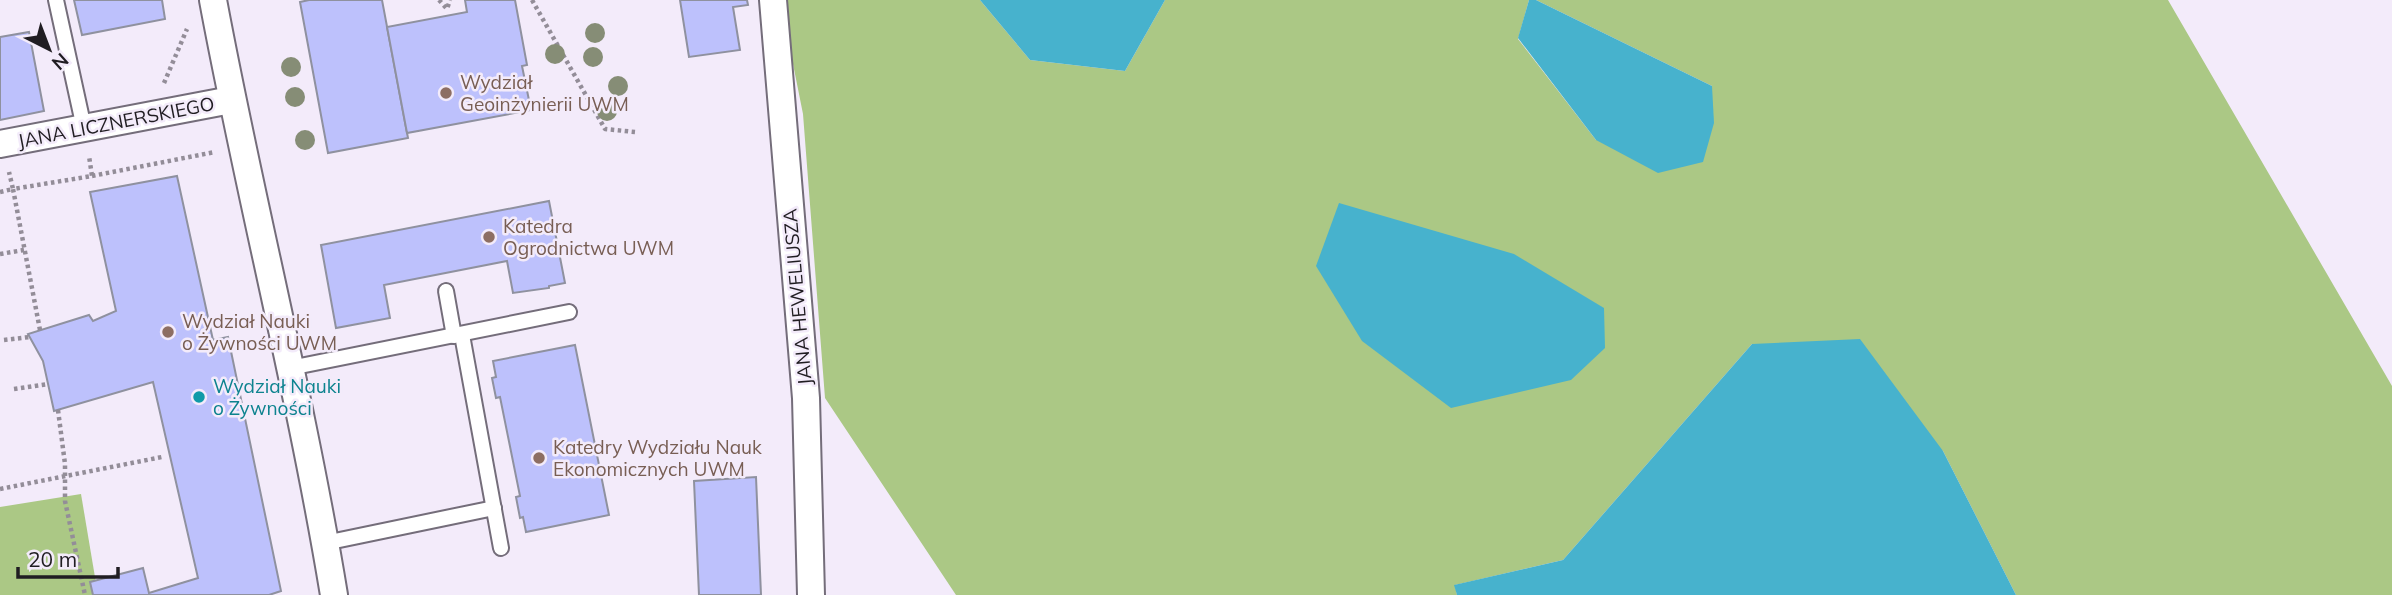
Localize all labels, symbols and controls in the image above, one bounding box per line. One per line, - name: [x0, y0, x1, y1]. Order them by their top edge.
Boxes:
- north arrow: [14, 14, 84, 84]
- text: N: [47, 48, 74, 75]
- place label: Wydział Geoinżynierii UWM: [460, 70, 629, 116]
- marker: Wydział Geoinżynierii UWM: [438, 85, 454, 101]
- street label: JANA LICZNERSKIEGO: [16, 91, 216, 153]
- street label: JANA HEWELIUSZA: [777, 208, 817, 386]
- place label: Katedra Ogrodnictwa UWM: [503, 214, 674, 260]
- marker: Katedra Ogrodnictwa UWM: [481, 229, 497, 245]
- place label: Wydział Nauki o Żywności UWM: [182, 309, 337, 355]
- marker: Wydział Nauki o Żywności UWM: [160, 324, 176, 340]
- place label: Wydział Nauki o Żywności: [213, 374, 341, 420]
- marker: Wydział Nauki o Żywności: [191, 389, 207, 405]
- place label: Katedry Wydziału Nauk Ekonomicznych UWM: [553, 435, 762, 481]
- marker: Katedry Wydziału Nauk Ekonomicznych UWM: [531, 450, 547, 466]
- scale bar: [18, 536, 117, 580]
- text: 20 m: [28, 546, 77, 572]

